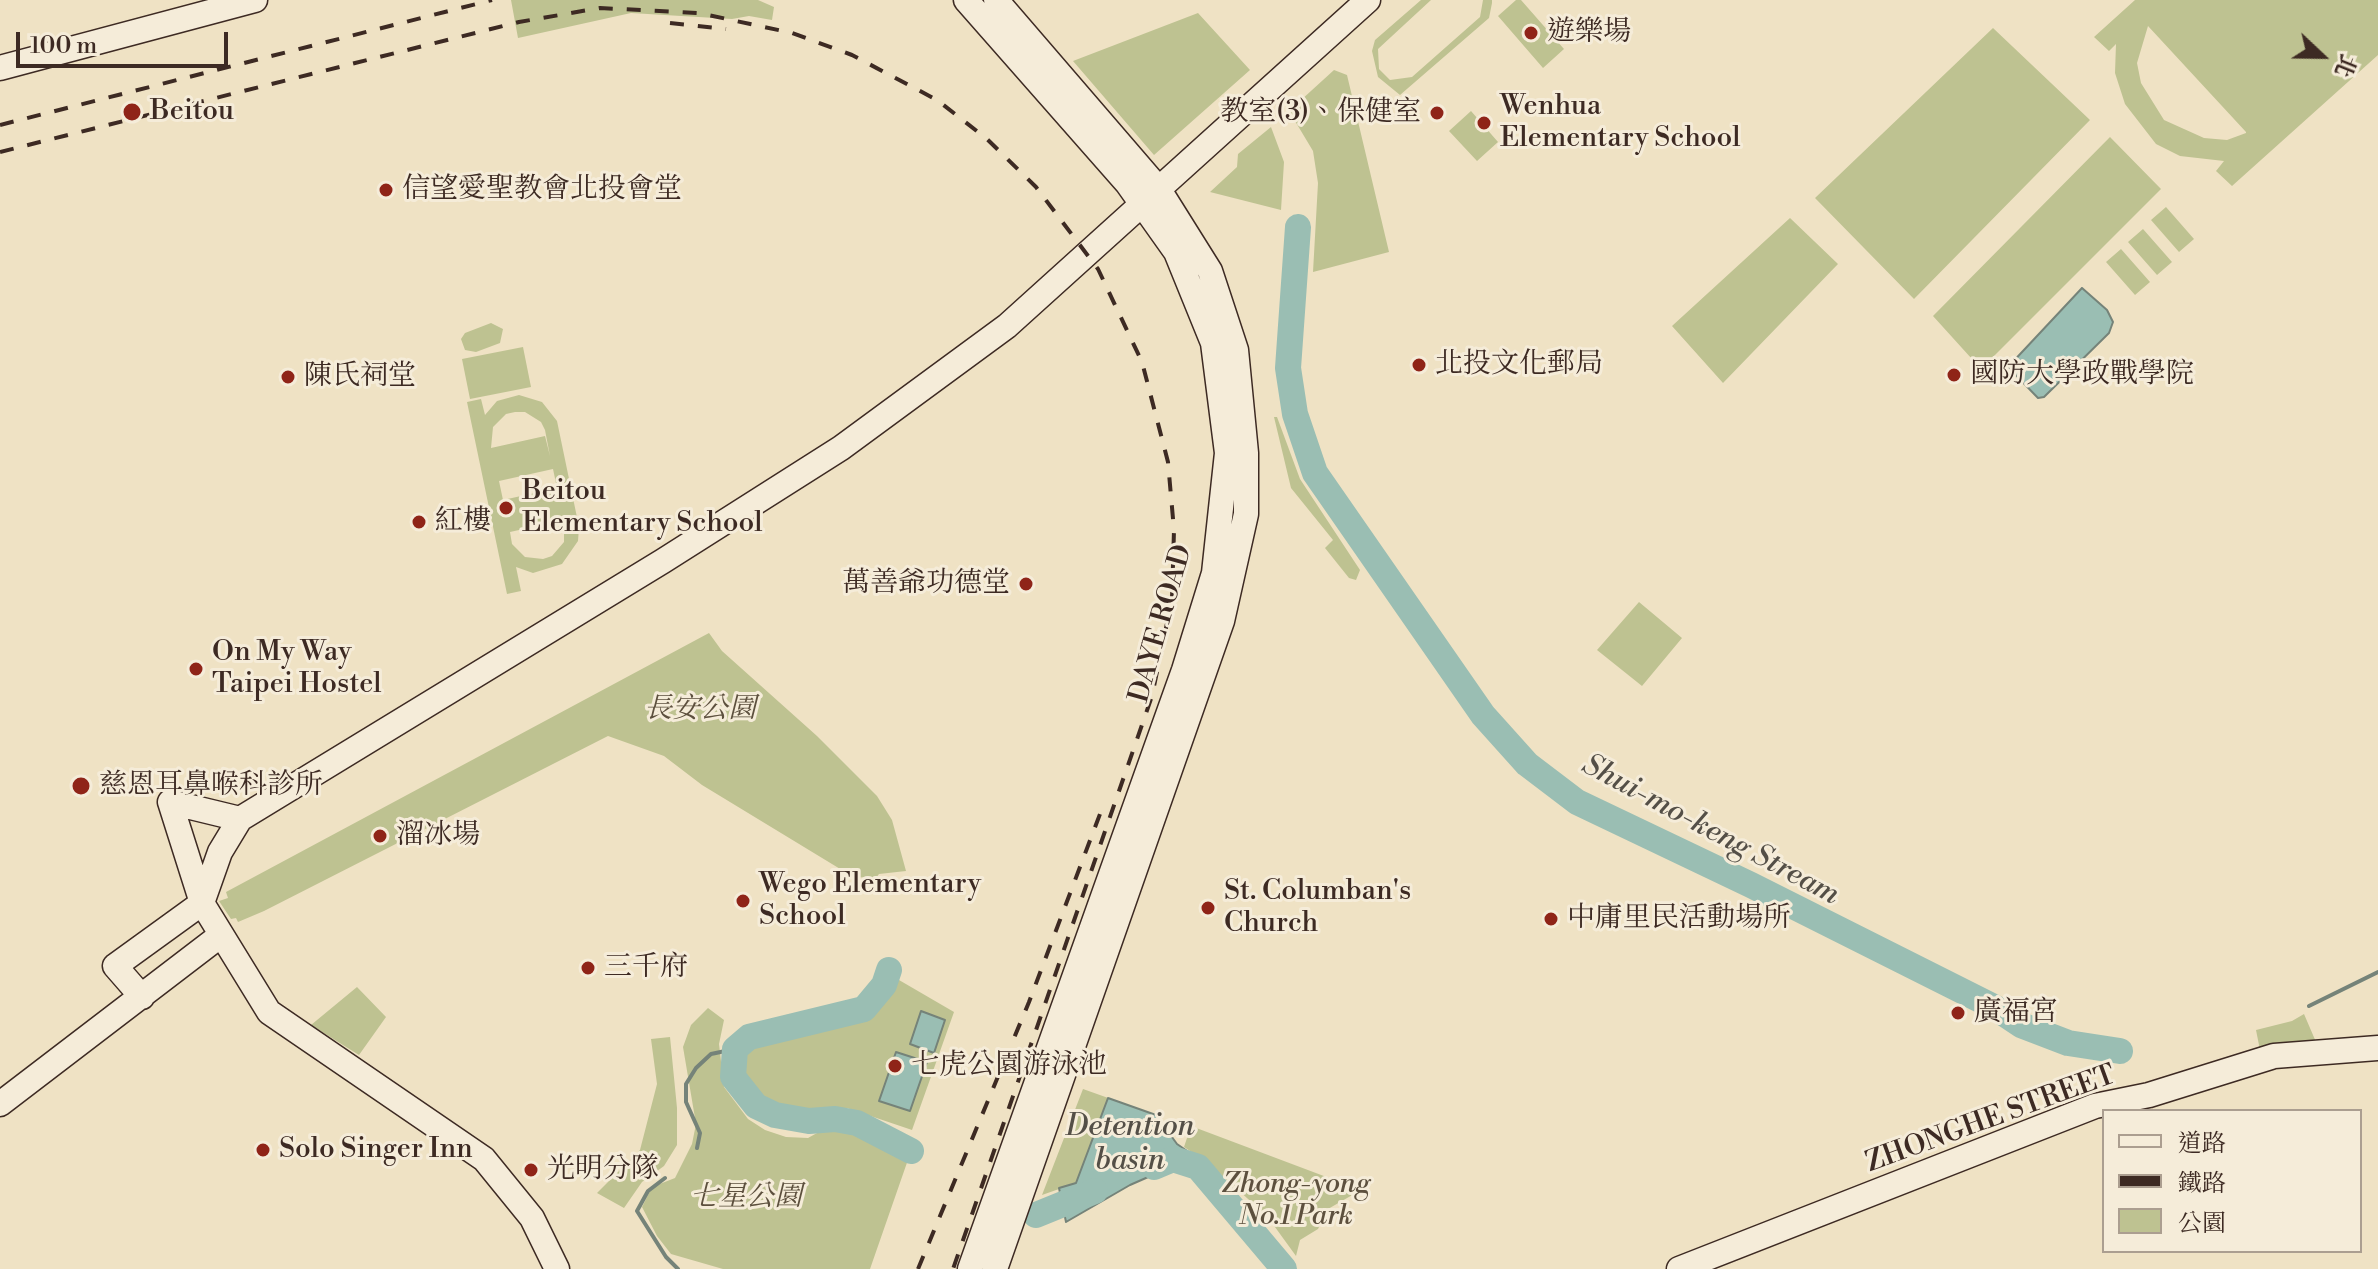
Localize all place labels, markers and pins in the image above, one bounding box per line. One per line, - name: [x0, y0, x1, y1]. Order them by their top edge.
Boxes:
- place label: 遊樂場: [1547, 16, 1631, 50]
- marker: 遊樂場: [1522, 24, 1540, 42]
- place label: Wenhua Elementary School: [1500, 90, 1741, 156]
- place label: Beitou: [150, 95, 234, 129]
- place label: 教室(3)、保健室: [1220, 96, 1421, 130]
- marker: Beitou: [121, 101, 143, 123]
- marker: 教室(3)、保健室: [1428, 104, 1446, 122]
- marker: Wenhua Elementary School: [1475, 114, 1493, 132]
- place label: 信望愛聖教會北投會堂: [402, 173, 682, 207]
- marker: 信望愛聖教會北投會堂: [377, 181, 395, 199]
- place label: 北投文化郵局: [1435, 348, 1603, 382]
- marker: 北投文化郵局: [1410, 356, 1428, 374]
- place label: 國防大學政戰學院: [1970, 358, 2194, 392]
- place label: 陳氏祠堂: [304, 360, 416, 394]
- marker: 國防大學政戰學院: [1945, 366, 1963, 384]
- marker: 陳氏祠堂: [279, 368, 297, 386]
- place label: Beitou Elementary School: [522, 475, 763, 541]
- marker: Beitou Elementary School: [497, 499, 515, 517]
- place label: 紅樓: [435, 505, 491, 539]
- marker: 紅樓: [410, 513, 428, 531]
- place label: 萬善爺功德堂: [842, 567, 1010, 601]
- marker: 萬善爺功德堂: [1017, 575, 1035, 593]
- place label: On My Way Taipei Hostel: [212, 636, 382, 702]
- marker: On My Way Taipei Hostel: [187, 660, 205, 678]
- place label: 慈恩耳鼻喉科診所: [99, 769, 323, 803]
- marker: 慈恩耳鼻喉科診所: [70, 775, 92, 797]
- place label: 溜冰場: [396, 819, 480, 853]
- marker: 溜冰場: [371, 827, 389, 845]
- place label: Wego Elementary School: [759, 868, 981, 934]
- place label: St. Columban's Church: [1224, 875, 1411, 941]
- marker: Wego Elementary School: [734, 892, 752, 910]
- marker: St. Columban's Church: [1199, 899, 1217, 917]
- place label: 中庸里民活動場所: [1567, 902, 1791, 936]
- marker: 中庸里民活動場所: [1542, 910, 1560, 928]
- place label: 三千府: [604, 951, 688, 985]
- marker: 三千府: [579, 959, 597, 977]
- place label: 廣福宮: [1974, 996, 2058, 1030]
- marker: 廣福宮: [1949, 1004, 1967, 1022]
- place label: 七虎公園游泳池: [911, 1049, 1107, 1083]
- marker: 七虎公園游泳池: [886, 1057, 904, 1075]
- place label: Solo Singer Inn: [279, 1133, 473, 1167]
- marker: Solo Singer Inn: [254, 1141, 272, 1159]
- place label: 光明分隊: [547, 1153, 659, 1187]
- marker: 光明分隊: [522, 1161, 540, 1179]

